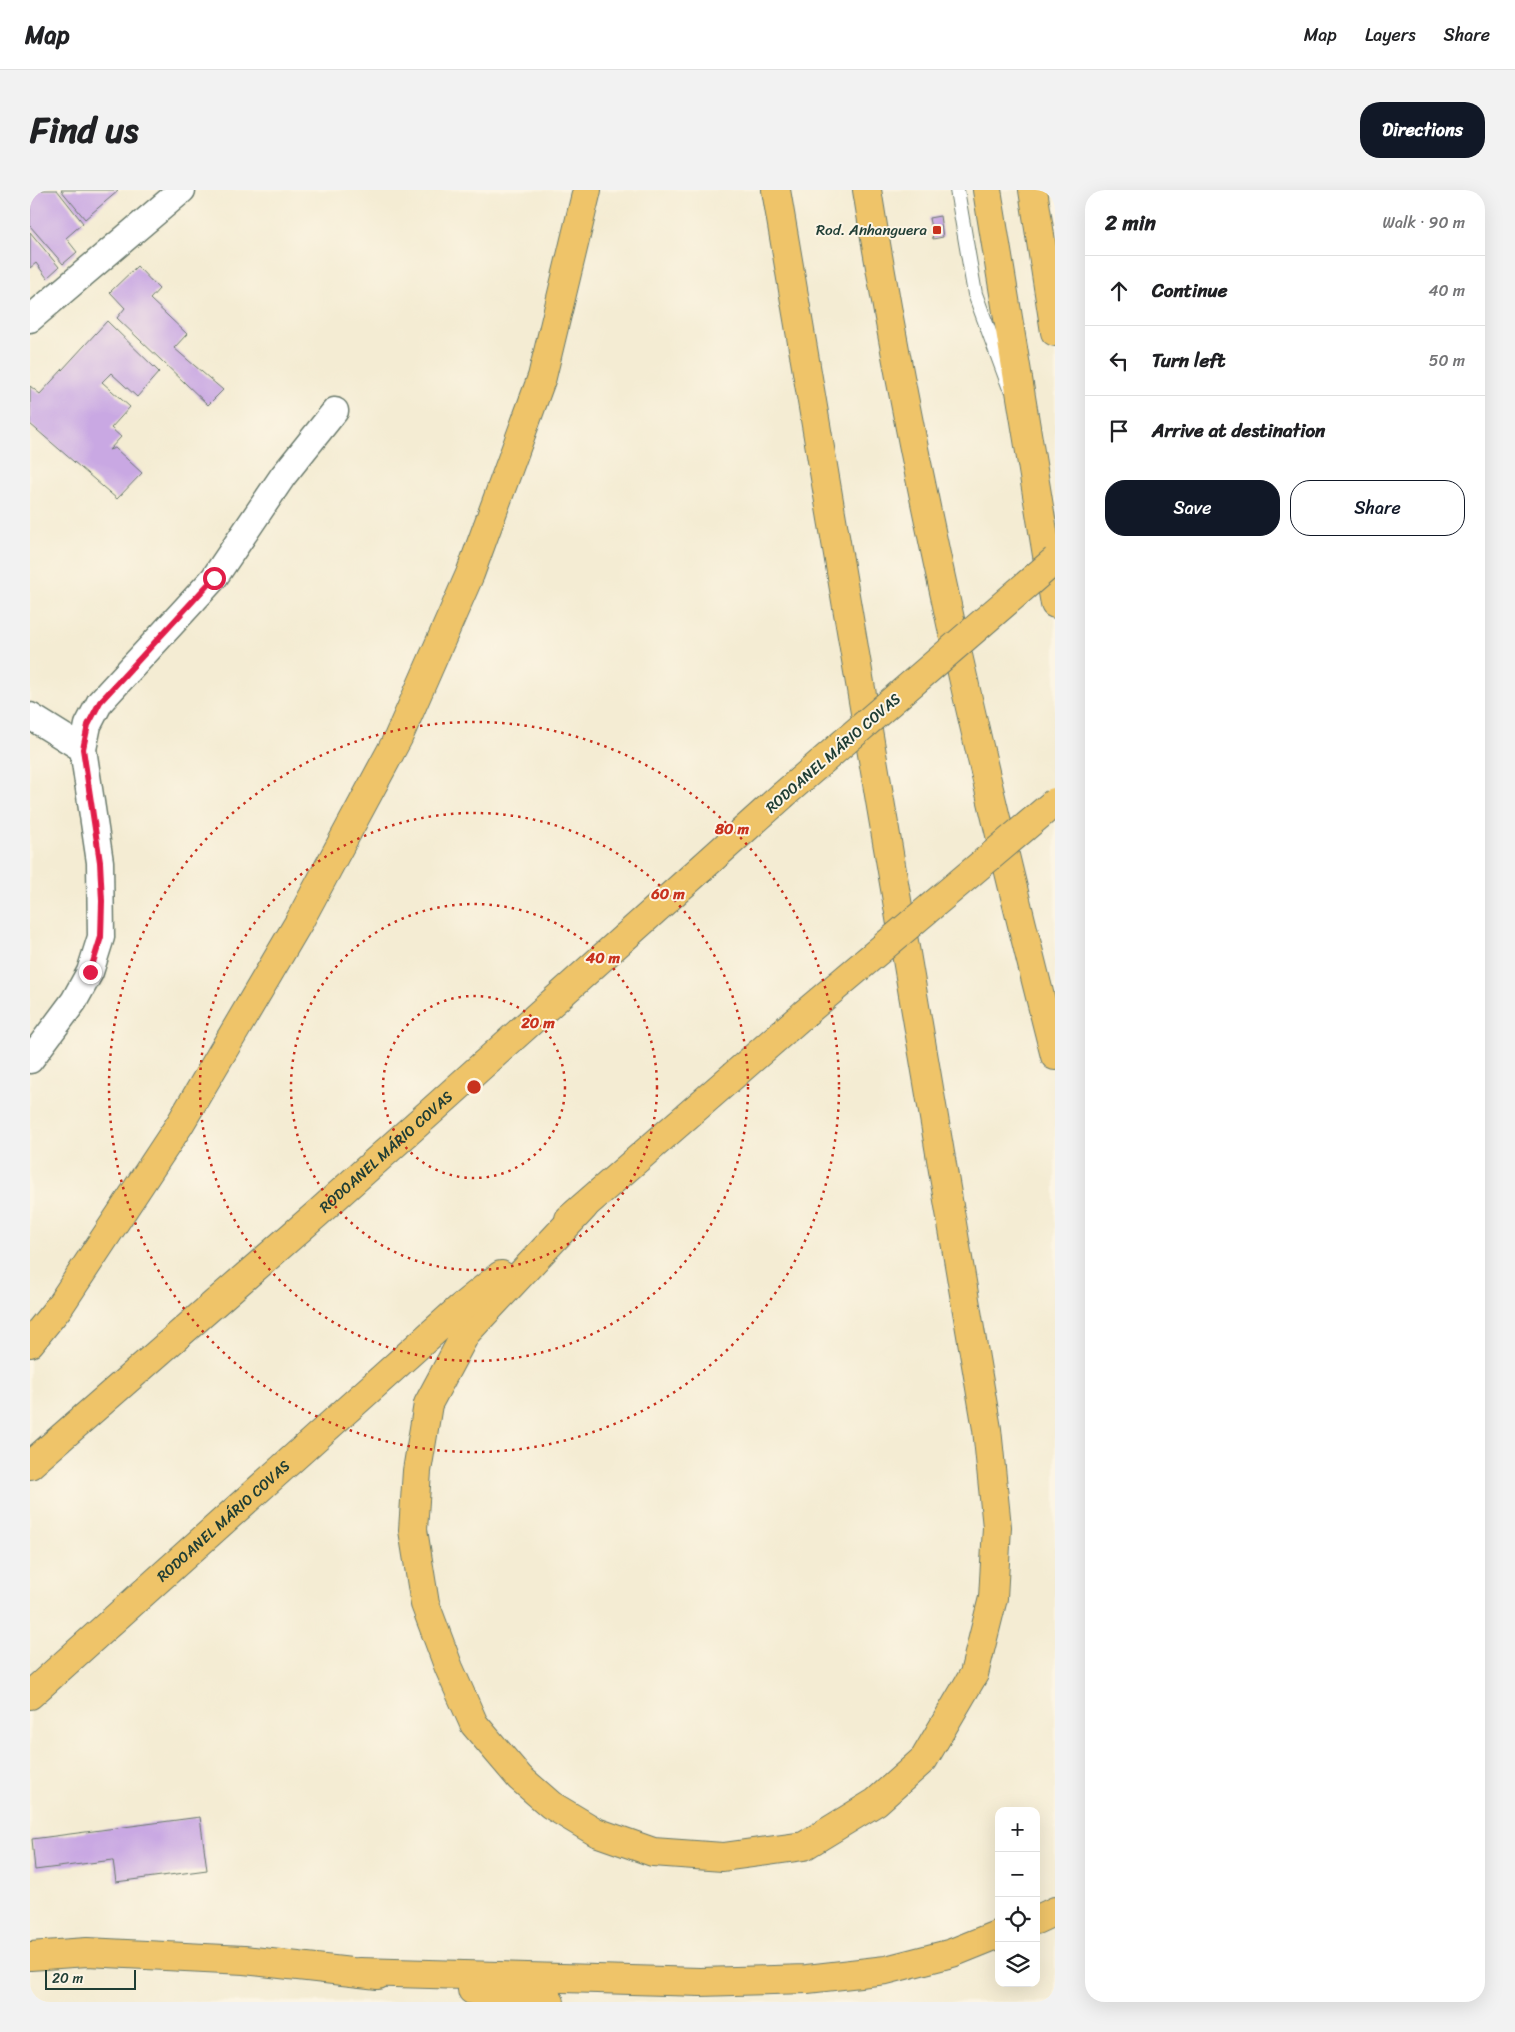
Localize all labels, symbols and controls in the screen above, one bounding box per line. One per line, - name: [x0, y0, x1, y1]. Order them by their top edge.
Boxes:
- text: Map: [25, 14, 69, 56]
- text: Map: [1304, 19, 1337, 51]
- text: Layers: [1365, 19, 1416, 51]
- text: Share: [1444, 19, 1490, 51]
- text: Find us: [30, 99, 138, 161]
- button: Directions: [1360, 102, 1485, 158]
- text: 2 min: [1105, 204, 1156, 242]
- text: Walk · 90 m: [1383, 208, 1465, 237]
- place label: Rod. Anhanguera: [816, 217, 927, 243]
- marker: Rod. Anhanguera: [931, 224, 943, 236]
- text: Continue: [1152, 274, 1228, 307]
- text: 40 m: [1428, 276, 1465, 305]
- icon: ahead: [1105, 277, 1133, 305]
- text: Turn left: [1152, 344, 1225, 377]
- text: 50 m: [1429, 346, 1465, 375]
- icon: left: [1105, 347, 1133, 375]
- text: Arrive at destination: [1152, 414, 1325, 447]
- icon: arrive: [1105, 417, 1133, 445]
- button: Save: [1105, 480, 1280, 536]
- button: Share: [1290, 480, 1465, 536]
- route start: [203, 567, 226, 590]
- street label: RODOANEL MÁRIO COVAS: [759, 687, 907, 819]
- text: 80 m: [714, 816, 749, 842]
- text: 60 m: [650, 881, 685, 907]
- text: 40 m: [585, 945, 621, 971]
- route end: [79, 961, 102, 984]
- text: 20 m: [520, 1010, 555, 1036]
- centre of rings: [465, 1078, 483, 1096]
- street label: RODOANEL MÁRIO COVAS: [313, 1085, 459, 1219]
- street label: RODOANEL MÁRIO COVAS: [150, 1454, 296, 1589]
- map controls: [995, 1807, 1040, 1987]
- button: +: [995, 1807, 1040, 1852]
- button: −: [995, 1852, 1040, 1897]
- button: locate: [995, 1897, 1040, 1942]
- button: layers: [995, 1942, 1040, 1987]
- text: 20 m: [52, 1966, 83, 1991]
- scale bar: [45, 1967, 136, 1990]

